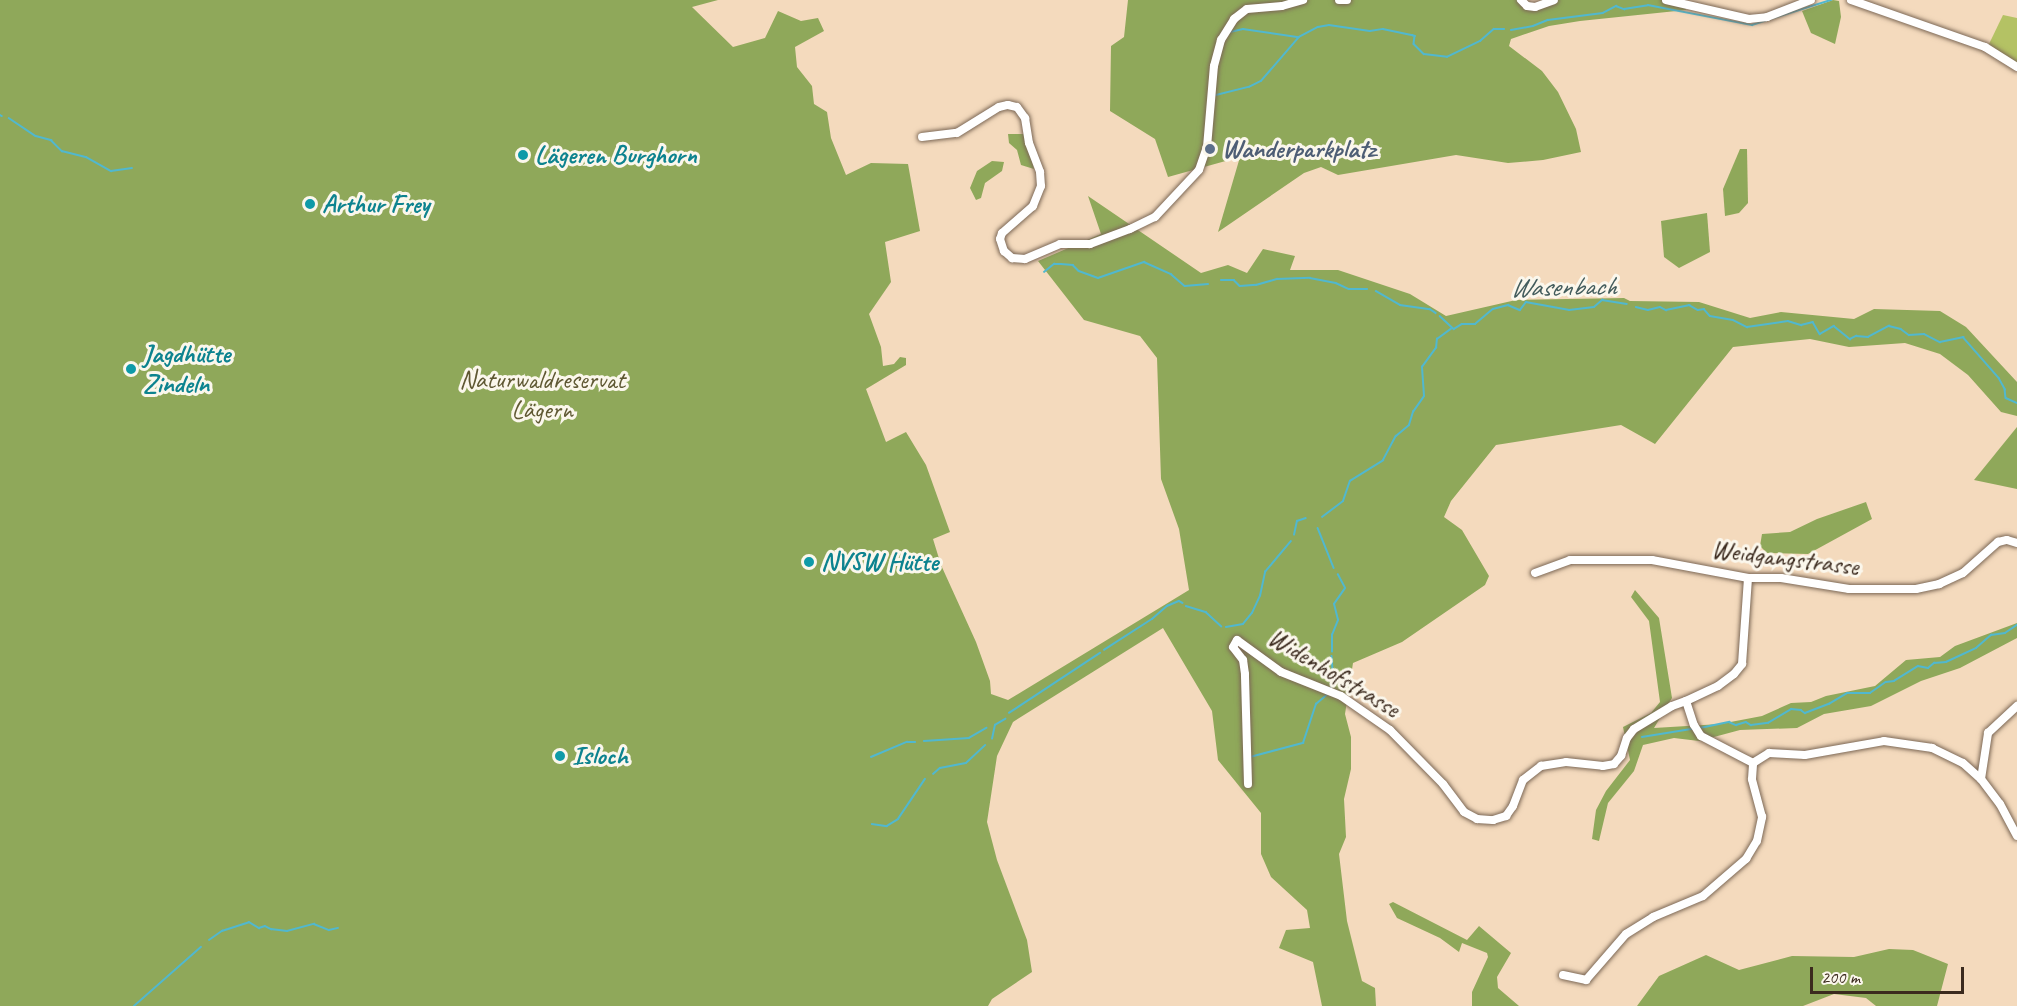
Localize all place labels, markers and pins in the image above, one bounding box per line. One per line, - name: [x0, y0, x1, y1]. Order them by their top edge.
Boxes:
- place label: Wanderparkplatz: [1222, 133, 1375, 165]
- place label: Lägeren Burghorn: [535, 139, 697, 171]
- marker: Wanderparkplatz: [1203, 142, 1217, 156]
- marker: Lägeren Burghorn: [516, 148, 530, 162]
- place label: Arthur Frey: [322, 188, 429, 220]
- marker: Arthur Frey: [303, 197, 317, 211]
- place label: Jagdhütte Zindeln: [143, 338, 230, 400]
- marker: Jagdhütte Zindeln: [124, 362, 138, 376]
- place label: NVSW Hütte: [821, 546, 938, 578]
- marker: NVSW Hütte: [802, 555, 816, 569]
- place label: Isloch: [572, 740, 628, 772]
- marker: Isloch: [553, 749, 567, 763]

